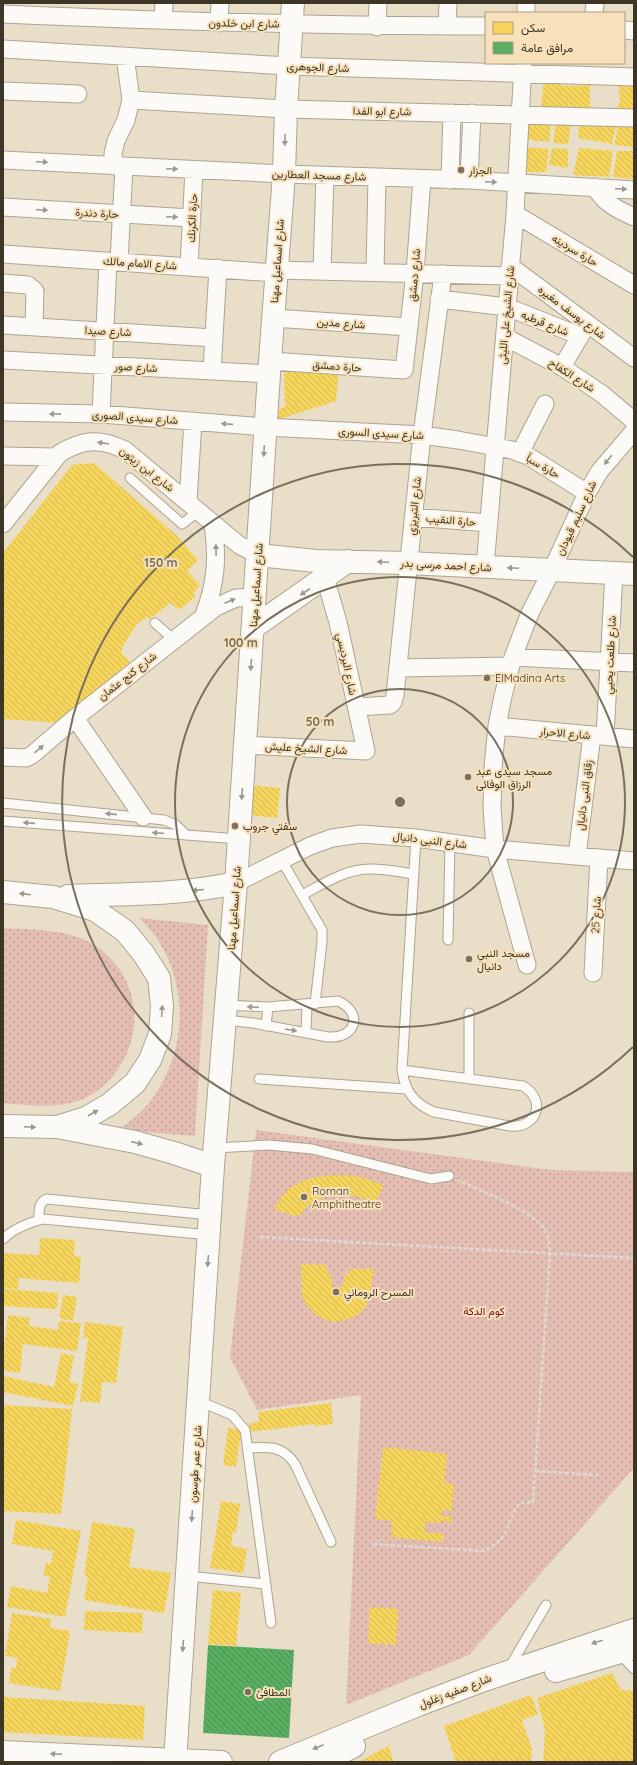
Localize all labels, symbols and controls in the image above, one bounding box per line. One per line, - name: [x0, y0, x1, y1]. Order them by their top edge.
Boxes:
- legend: [485, 12, 625, 64]
- street label: شارع ابن خلدون: [208, 15, 280, 32]
- text: سكن: [521, 20, 545, 36]
- text: مرافق عامة: [521, 40, 573, 56]
- street label: شارع الجوهرى: [286, 59, 350, 76]
- street label: شارع ابو الفدا: [353, 103, 412, 120]
- one-way arrow: [282, 134, 288, 147]
- one-way arrow: [36, 159, 48, 166]
- place label: الجزار: [468, 163, 492, 177]
- marker: الجزار: [456, 165, 466, 175]
- one-way arrow: [166, 166, 179, 172]
- street label: شارع مسجد العطارين: [272, 166, 367, 185]
- one-way arrow: [485, 178, 497, 185]
- one-way arrow: [615, 185, 627, 192]
- street label: حارة الكرنك: [184, 193, 200, 243]
- street label: حارة دندرة: [75, 205, 119, 221]
- one-way arrow: [36, 206, 48, 213]
- one-way arrow: [166, 213, 178, 220]
- street label: شارع اسماعيل مهنا: [267, 218, 288, 303]
- street label: حارة سردينه: [549, 231, 601, 269]
- street label: شارع دمشق: [405, 248, 424, 302]
- street label: شارع الامام مالك: [102, 253, 178, 274]
- street label: شارع الشيخ على الليثى: [495, 265, 518, 365]
- street label: شارع يوسف مغيره: [535, 282, 609, 343]
- street label: شارع قرطبه: [519, 307, 571, 340]
- street label: شارع مدين: [316, 314, 366, 333]
- street label: شارع صيدا: [84, 323, 132, 340]
- street label: شارع الكفاح: [546, 355, 598, 396]
- street label: حارة دمشق: [312, 357, 362, 375]
- street label: شارع صور: [113, 359, 158, 376]
- street label: شارع سيدى الصورى: [92, 407, 179, 428]
- one-way arrow: [49, 410, 61, 417]
- one-way arrow: [221, 420, 233, 427]
- street label: شارع سيدى السورى: [338, 424, 425, 443]
- one-way arrow: [97, 439, 110, 445]
- street label: شارع ابن زيتون: [116, 443, 177, 496]
- one-way arrow: [261, 445, 268, 457]
- street label: حارة سبأ: [524, 451, 562, 481]
- one-way arrow: [604, 455, 613, 466]
- street label: شارع التبريزي: [404, 476, 427, 536]
- street label: شارع سليم قيودان: [553, 478, 601, 558]
- street label: حارة النقيب: [425, 511, 477, 529]
- street label: شارع اسماعيل مهنا: [246, 542, 267, 627]
- one-way arrow: [213, 544, 220, 556]
- text: 150 m: [144, 555, 178, 570]
- street label: شارع احمد مرسى بدر: [399, 556, 492, 575]
- one-way arrow: [377, 559, 389, 566]
- one-way arrow: [507, 565, 519, 572]
- one-way arrow: [300, 588, 310, 596]
- one-way arrow: [224, 598, 235, 604]
- street label: شارع طلعت يحيي: [601, 615, 622, 695]
- street label: شارع البرديسي: [331, 632, 360, 697]
- text: 100 m: [224, 635, 258, 650]
- street label: شارع كنج عثمان: [95, 649, 160, 704]
- one-way arrow: [248, 659, 255, 671]
- place label: ElMadina Arts: [495, 671, 565, 685]
- marker: ElMadina Arts: [482, 673, 492, 683]
- text: 50 m: [306, 714, 334, 729]
- street label: شارع الاحرار: [538, 724, 591, 743]
- street label: شارع الشيخ عليش: [265, 739, 348, 758]
- one-way arrow: [34, 744, 44, 753]
- street label: زقاق النبى دانيال: [573, 759, 595, 831]
- place label: مسجد سيدى عبد الرزاق الوفائى: [476, 764, 552, 791]
- marker: مسجد سيدى عبد الرزاق الوفائى: [463, 772, 473, 782]
- one-way arrow: [239, 788, 246, 800]
- centre of rings: [393, 795, 407, 809]
- one-way arrow: [105, 811, 117, 817]
- one-way arrow: [23, 819, 35, 826]
- place label: سفتي جروب: [243, 819, 298, 836]
- marker: سفتي جروب: [230, 821, 240, 831]
- one-way arrow: [152, 829, 164, 836]
- street label: شارع النبى دانيال: [392, 829, 468, 853]
- street label: شارع اسماعيل مهنا: [224, 865, 245, 950]
- one-way arrow: [192, 887, 204, 893]
- one-way arrow: [19, 890, 31, 897]
- street label: شارع 25: [588, 896, 605, 934]
- place label: مسجد النبي دانيال: [477, 946, 530, 973]
- marker: مسجد النبي دانيال: [464, 954, 474, 964]
- one-way arrow: [247, 1003, 259, 1010]
- one-way arrow: [158, 1005, 165, 1017]
- one-way arrow: [285, 1027, 297, 1033]
- one-way arrow: [87, 1110, 99, 1117]
- one-way arrow: [24, 1124, 37, 1130]
- one-way arrow: [131, 1141, 143, 1147]
- place label: Roman Amphitheatre: [312, 1184, 381, 1211]
- marker: Roman Amphitheatre: [299, 1192, 309, 1202]
- one-way arrow: [204, 1255, 211, 1267]
- place label: المسرح الروماني: [344, 1285, 414, 1302]
- marker: المسرح الروماني: [331, 1287, 341, 1297]
- park label: كوم الدكة: [463, 1304, 505, 1319]
- street label: شارع عمر طوسون: [185, 1425, 206, 1503]
- one-way arrow: [189, 1510, 195, 1523]
- one-way arrow: [180, 1640, 187, 1652]
- one-way arrow: [591, 1640, 603, 1646]
- street label: شارع صفيه زغلول: [417, 1671, 494, 1712]
- place label: المطافئ: [256, 1685, 291, 1699]
- marker: المطافئ: [243, 1687, 253, 1697]
- one-way arrow: [312, 1743, 324, 1750]
- one-way arrow: [50, 1751, 62, 1758]

